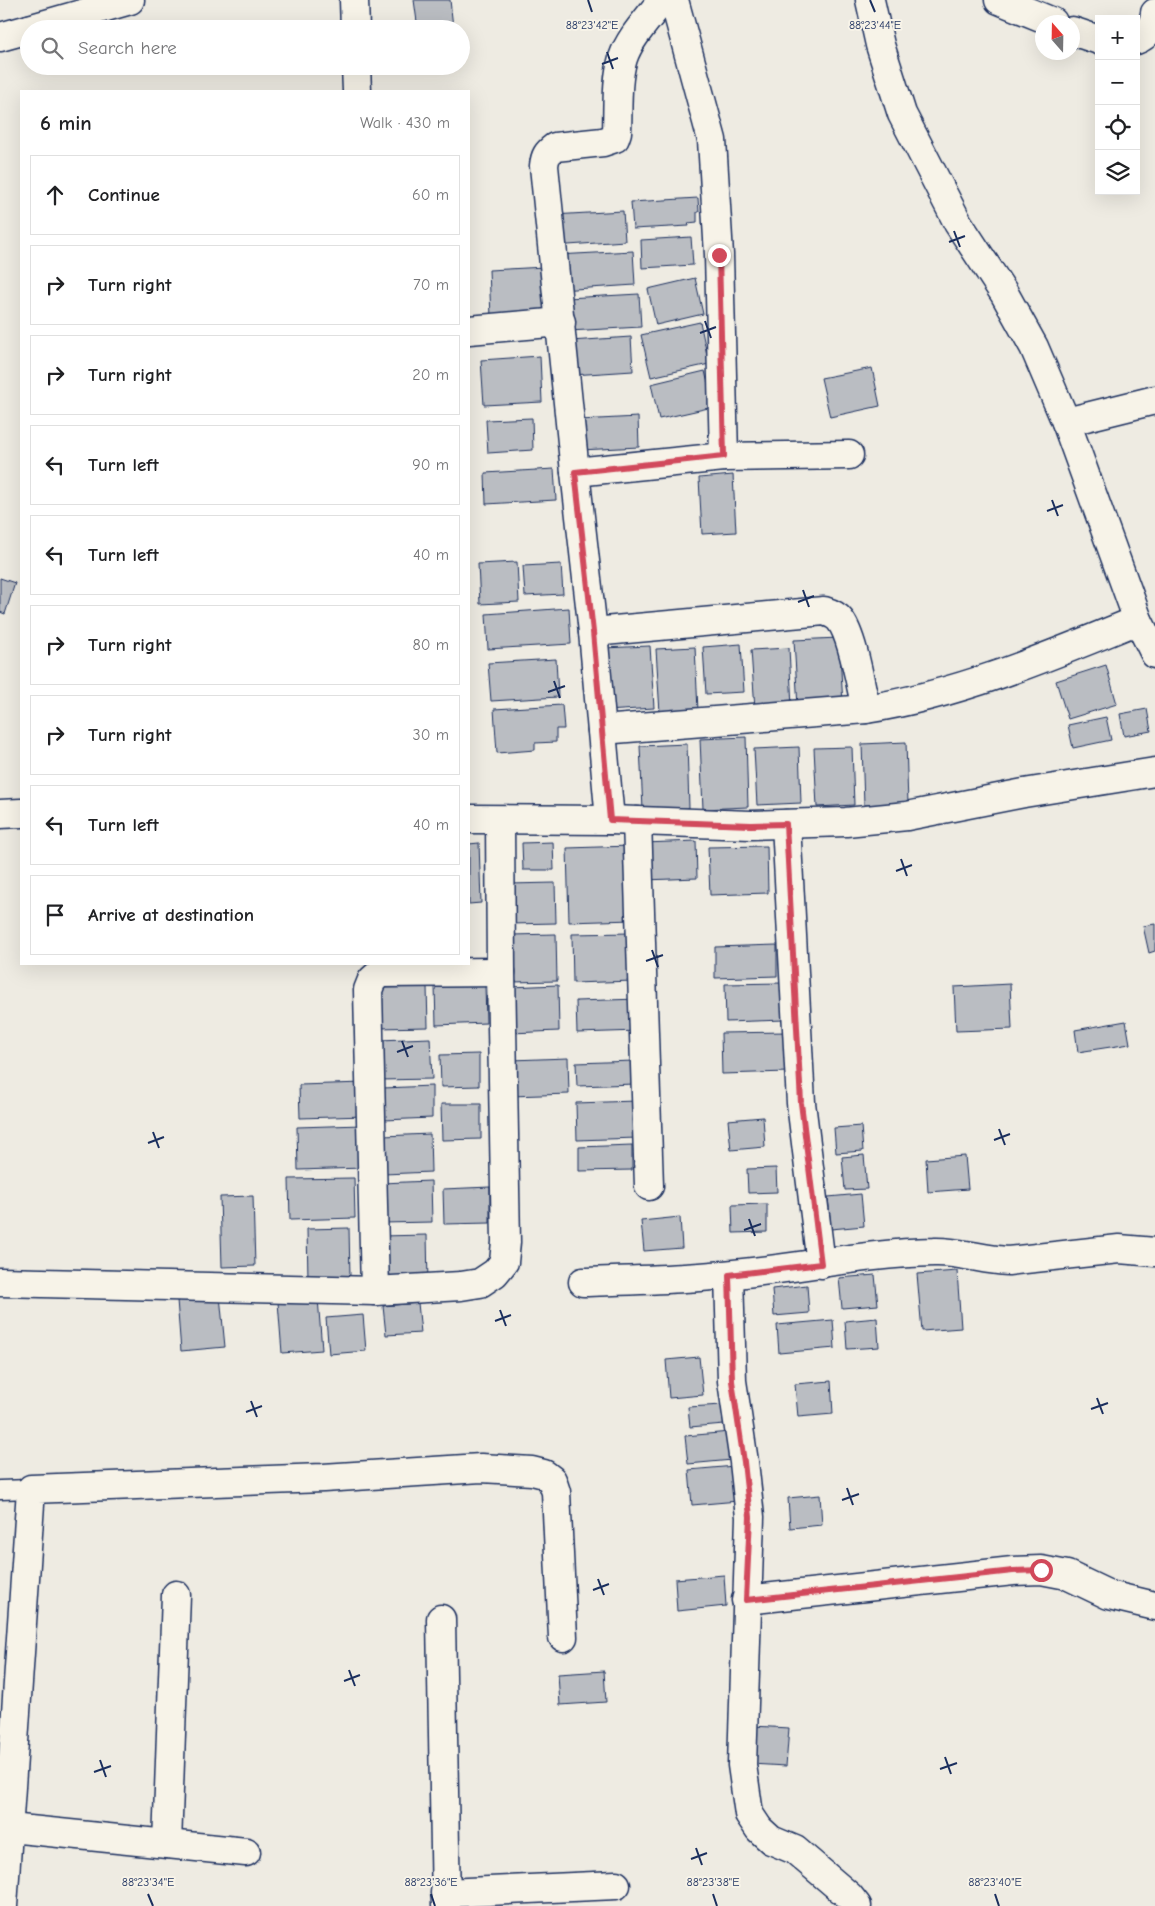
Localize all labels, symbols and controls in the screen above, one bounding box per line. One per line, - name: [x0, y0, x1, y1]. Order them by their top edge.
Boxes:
- north arrow: [1035, 15, 1080, 60]
- map controls: [1095, 15, 1140, 195]
- button: +: [1095, 15, 1140, 60]
- text: 88°23'42"E: [566, 18, 618, 32]
- text: 88°23'44"E: [849, 18, 901, 32]
- search box: [20, 20, 470, 75]
- icon: search: [38, 34, 66, 62]
- text: Search here: [78, 37, 177, 59]
- button: −: [1095, 60, 1140, 105]
- button: locate: [1095, 105, 1140, 150]
- text: 6 min: [40, 111, 92, 135]
- text: Walk · 430 m: [360, 114, 450, 132]
- button: layers: [1095, 150, 1140, 195]
- icon: ahead: [41, 181, 69, 209]
- text: Continue: [88, 184, 160, 206]
- text: 60 m: [412, 186, 449, 204]
- route end: [708, 244, 731, 267]
- icon: right: [41, 271, 69, 299]
- text: Turn right: [88, 274, 172, 296]
- text: 70 m: [413, 276, 449, 294]
- icon: right: [41, 361, 69, 389]
- text: Turn right: [88, 364, 172, 386]
- text: 20 m: [412, 366, 449, 384]
- icon: left: [41, 451, 69, 479]
- text: Turn left: [88, 454, 159, 476]
- text: 90 m: [412, 456, 449, 474]
- icon: left: [41, 541, 69, 569]
- text: Turn left: [88, 544, 159, 566]
- text: 40 m: [413, 546, 449, 564]
- icon: right: [41, 631, 69, 659]
- text: Turn right: [88, 634, 172, 656]
- text: 80 m: [412, 636, 449, 654]
- icon: right: [41, 721, 69, 749]
- text: Turn right: [88, 724, 172, 746]
- text: 30 m: [413, 726, 449, 744]
- icon: left: [41, 811, 69, 839]
- text: Turn left: [88, 814, 159, 836]
- text: 40 m: [413, 816, 449, 834]
- icon: arrive: [41, 901, 69, 929]
- text: Arrive at destination: [88, 904, 254, 926]
- route start: [1030, 1559, 1053, 1582]
- text: 88°23'34"E: [122, 1875, 174, 1889]
- text: 88°23'36"E: [404, 1875, 458, 1889]
- text: 88°23'38"E: [687, 1875, 739, 1889]
- text: 88°23'40"E: [968, 1875, 1022, 1889]

